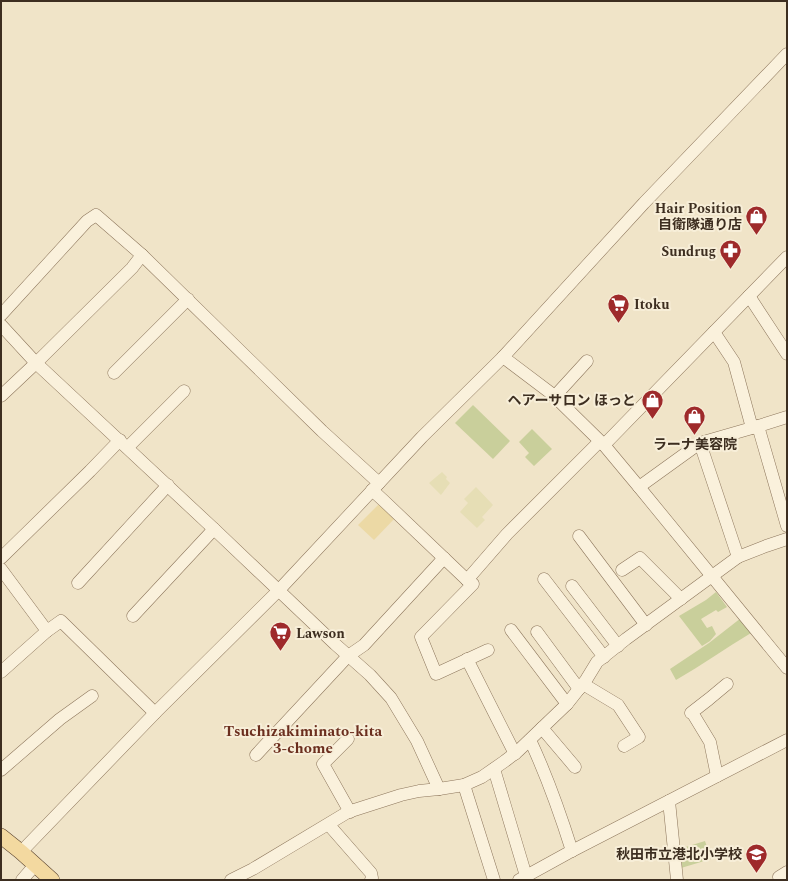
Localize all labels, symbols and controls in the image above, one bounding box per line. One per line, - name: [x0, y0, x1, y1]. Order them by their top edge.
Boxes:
- place label: Hair Position 自衛隊通り店: [655, 198, 742, 235]
- shop icon: Hair Position 自衛隊通り店: [744, 203, 770, 236]
- pharmacy icon: Sundrug: [718, 238, 744, 271]
- place label: Sundrug: [661, 241, 716, 262]
- supermarket icon: Itoku: [606, 291, 632, 324]
- place label: Itoku: [634, 294, 670, 315]
- shop icon: ヘアーサロン ほっと: [639, 387, 665, 420]
- place label: ヘアーサロン ほっと: [508, 390, 636, 411]
- shop icon: ラーナ美容院: [682, 403, 708, 436]
- place label: ラーナ美容院: [653, 434, 737, 455]
- supermarket icon: Lawson: [267, 620, 293, 653]
- place label: Lawson: [296, 623, 345, 644]
- district label: Tsuchizakiminato-kita 3-chome: [224, 720, 383, 760]
- school or university icon: 秋田市立港北小学校: [744, 841, 770, 874]
- place label: 秋田市立港北小学校: [616, 844, 742, 865]

